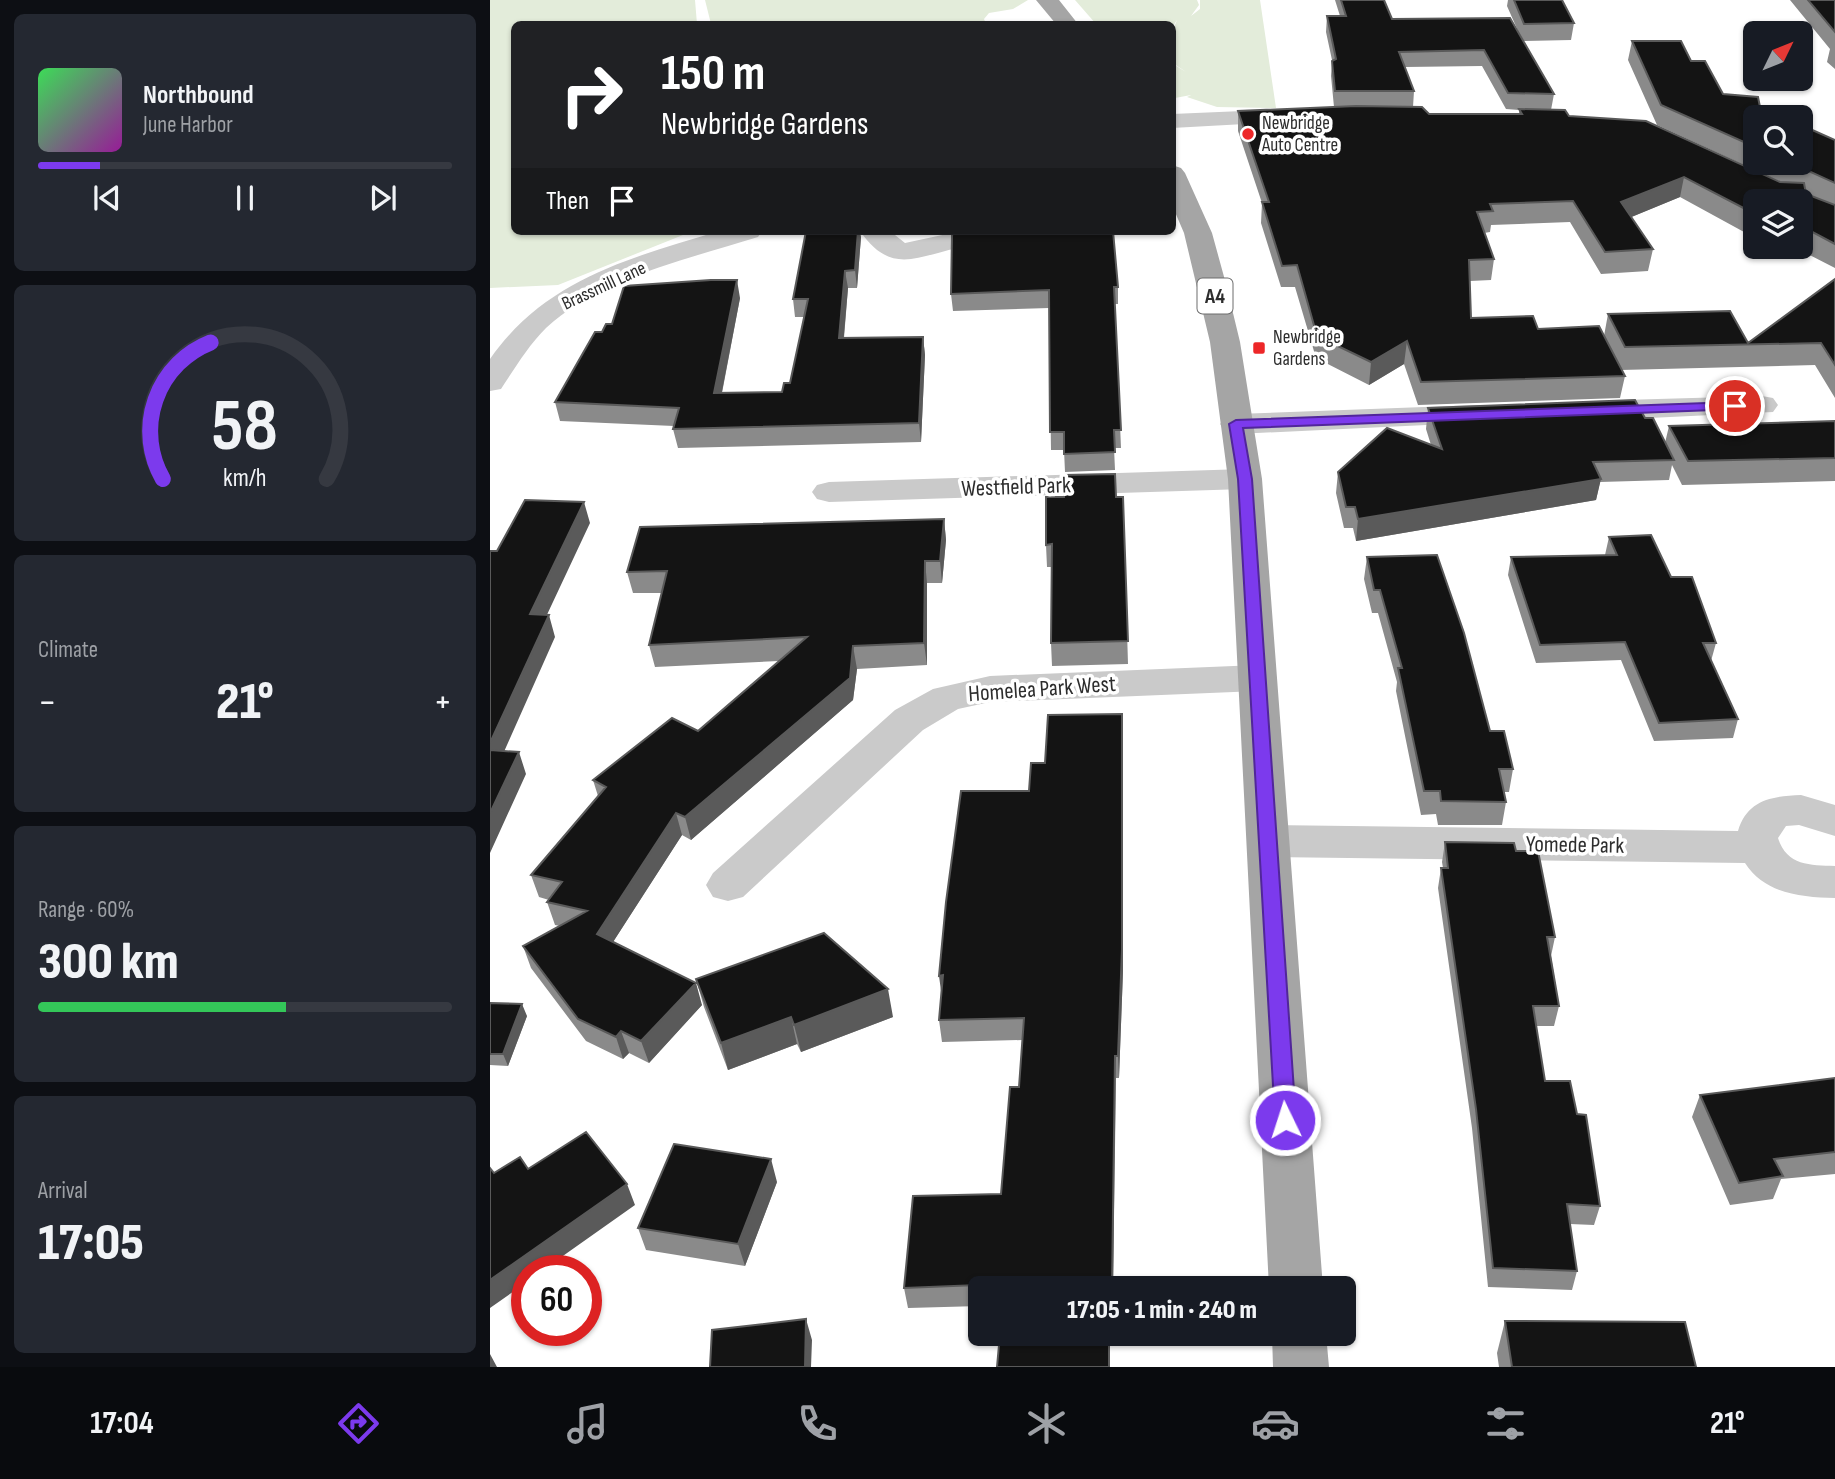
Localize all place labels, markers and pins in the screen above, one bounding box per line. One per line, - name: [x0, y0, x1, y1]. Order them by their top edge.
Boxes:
- place label: Newbridge Auto Centre: [1261, 112, 1338, 157]
- marker: Newbridge Auto Centre: [1240, 126, 1256, 142]
- place label: Newbridge Gardens: [1273, 326, 1341, 371]
- marker: Newbridge Gardens: [1251, 340, 1267, 356]
- pin: [1705, 376, 1765, 436]

